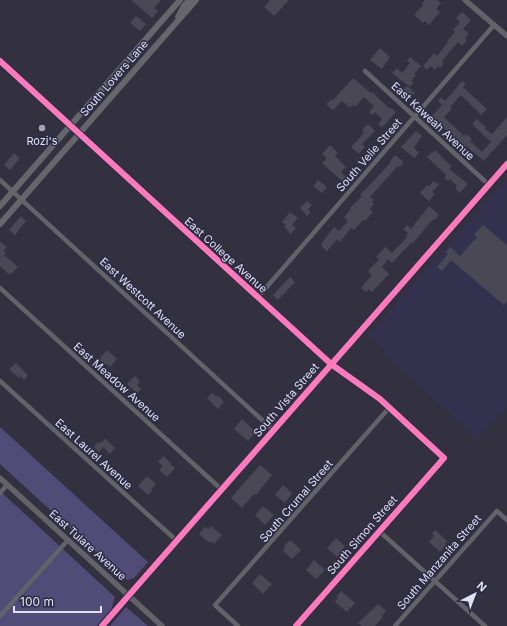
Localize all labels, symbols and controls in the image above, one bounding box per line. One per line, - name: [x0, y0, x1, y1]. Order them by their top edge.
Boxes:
- street label: South Lovers Lane: [77, 37, 151, 119]
- street label: East Kaweah Avenue: [389, 79, 477, 163]
- street label: South Velie Street: [333, 115, 405, 195]
- marker: Rozi's: [37, 123, 47, 133]
- place label: Rozi's: [26, 134, 58, 148]
- street label: East College Avenue: [182, 214, 270, 296]
- street label: East Westcott Avenue: [97, 254, 189, 342]
- street label: East Meadow Avenue: [71, 339, 163, 425]
- street label: South Vista Street: [250, 360, 322, 440]
- street label: East Laurel Avenue: [53, 416, 135, 492]
- street label: South Crumal Street: [256, 457, 336, 545]
- street label: South Simon Street: [324, 492, 400, 577]
- street label: East Tulare Avenue: [47, 507, 129, 583]
- street label: South Manzanita Street: [394, 511, 484, 612]
- north arrow: [455, 574, 495, 614]
- text: N: [474, 579, 489, 595]
- scale bar: [14, 588, 101, 614]
- text: 100 m: [20, 594, 54, 609]

